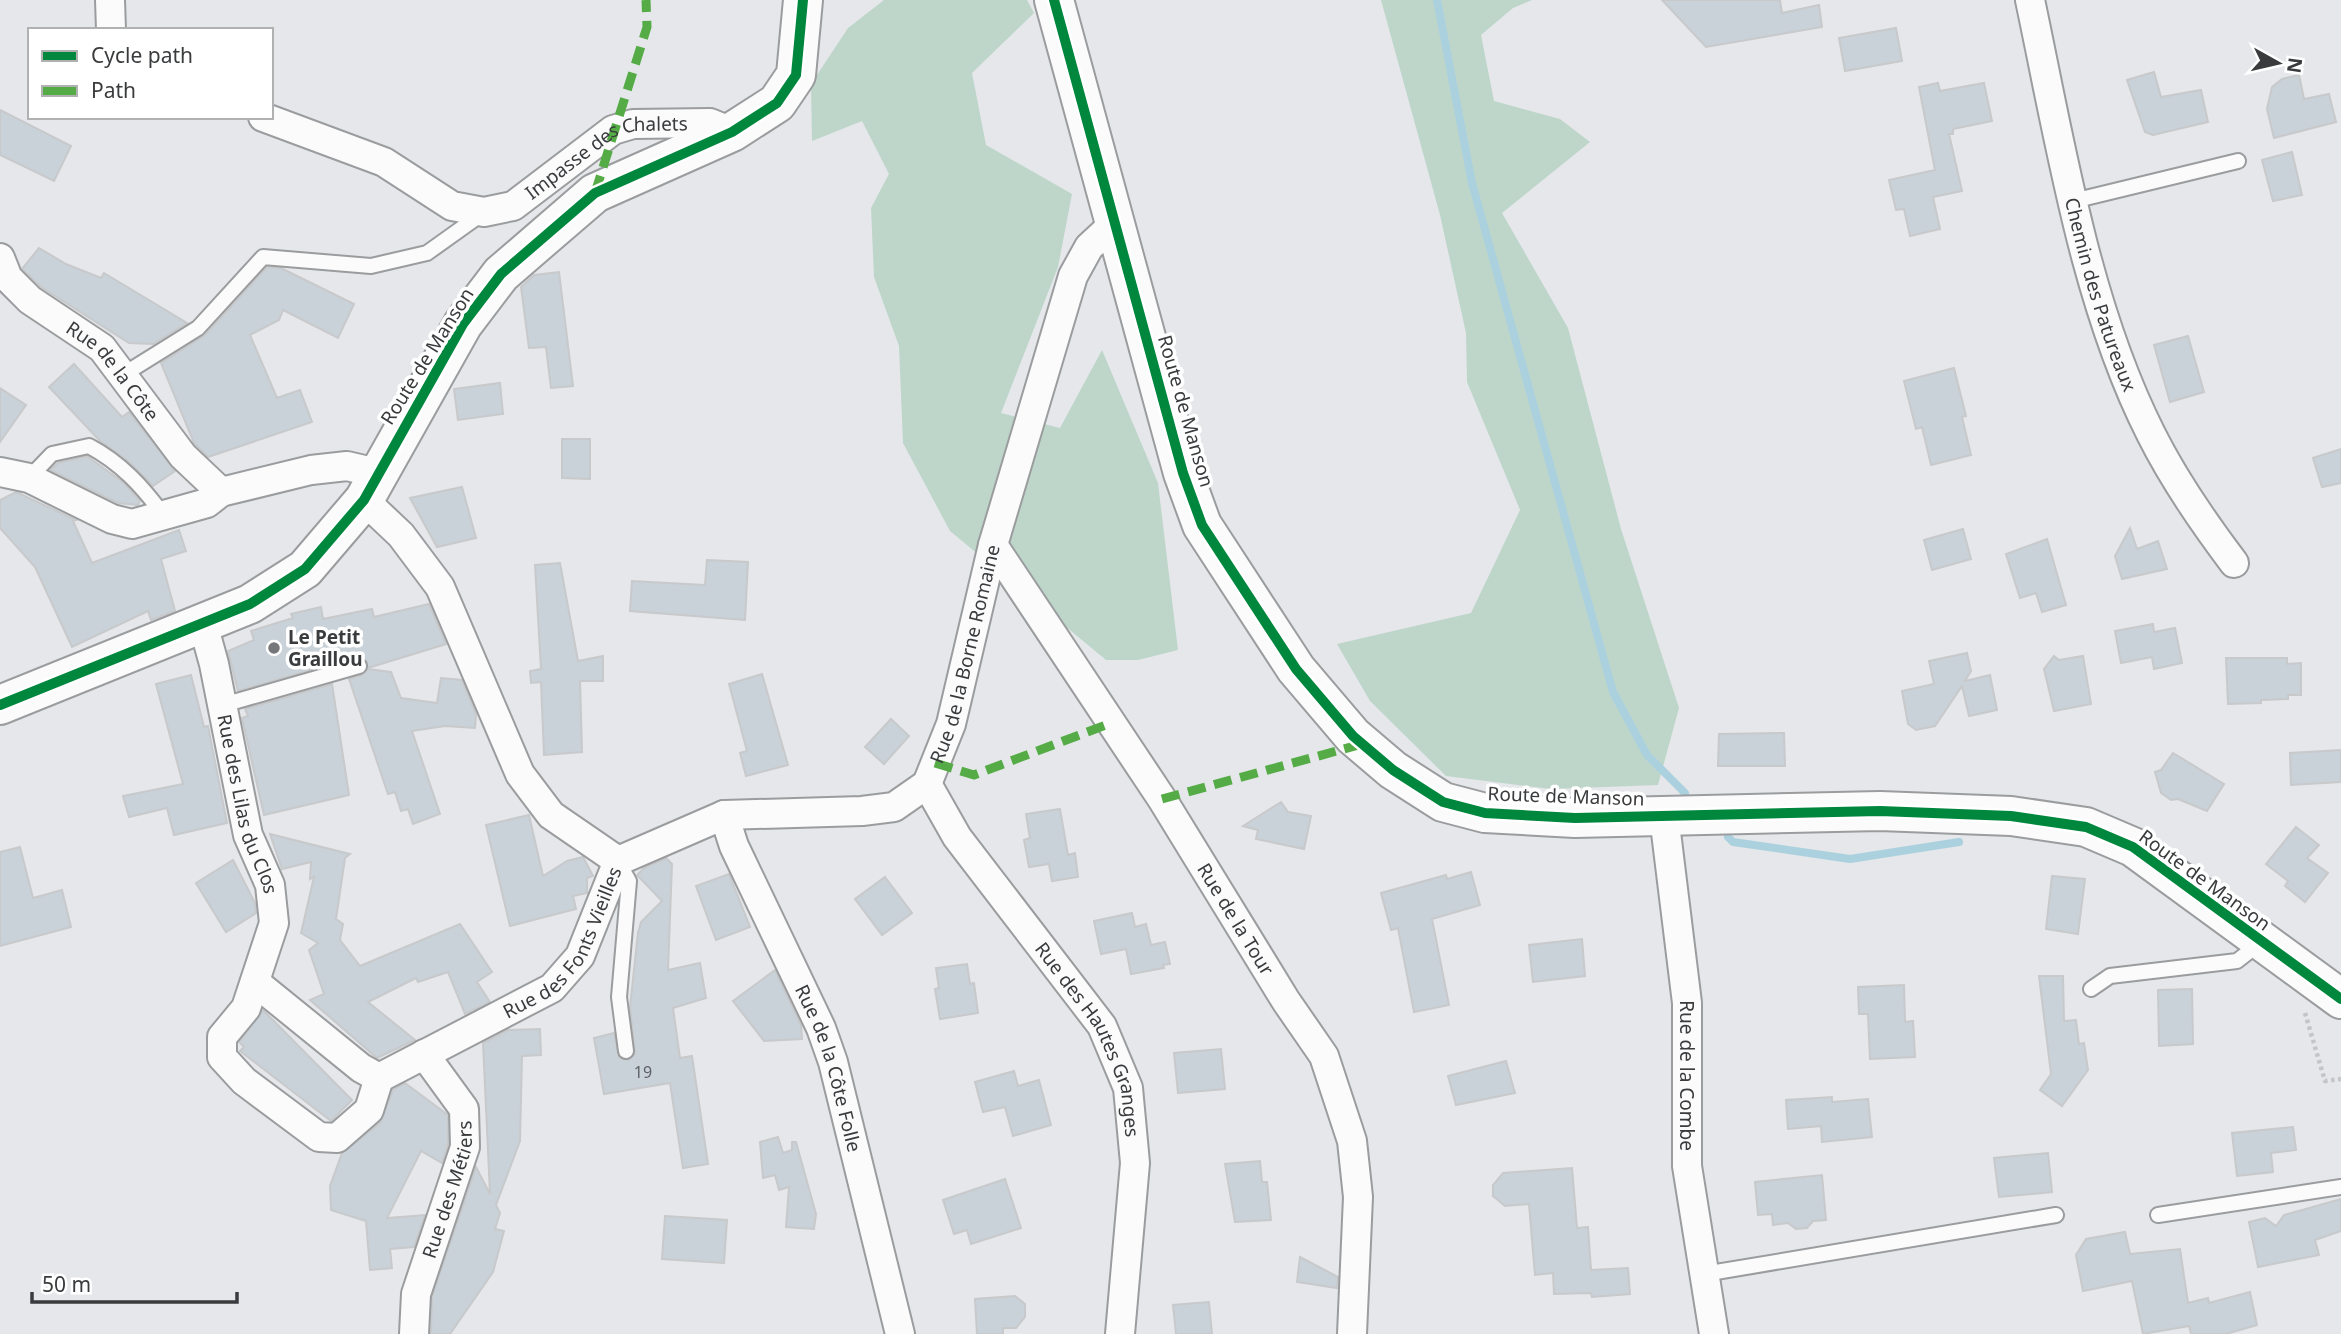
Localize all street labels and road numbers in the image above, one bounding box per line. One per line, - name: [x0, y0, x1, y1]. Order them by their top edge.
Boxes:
- street label: Impasse des Chalets: [520, 110, 688, 205]
- street label: Chemin des Patureaux: [2059, 195, 2143, 395]
- street label: Route de Manson: [374, 283, 480, 429]
- street label: Rue de la Côte: [61, 315, 165, 426]
- street label: Route de Manson: [1152, 332, 1220, 490]
- street label: Rue de la Borne Romaine: [924, 542, 1006, 767]
- street label: Rue des Lilas du Clos: [211, 712, 284, 895]
- street label: Route de Manson: [1487, 780, 1645, 812]
- street label: Route de Manson: [2134, 823, 2276, 937]
- street label: Rue de la Tour: [1191, 858, 1280, 980]
- street label: Rue des Fonts Vieilles: [498, 863, 627, 1024]
- street label: Rue des Hautes Granges: [1029, 937, 1146, 1138]
- street label: Rue de la Côte Folle: [789, 980, 868, 1155]
- street label: Rue de la Combe: [1674, 1000, 1700, 1151]
- street label: Rue des Métiers: [416, 1120, 478, 1262]

